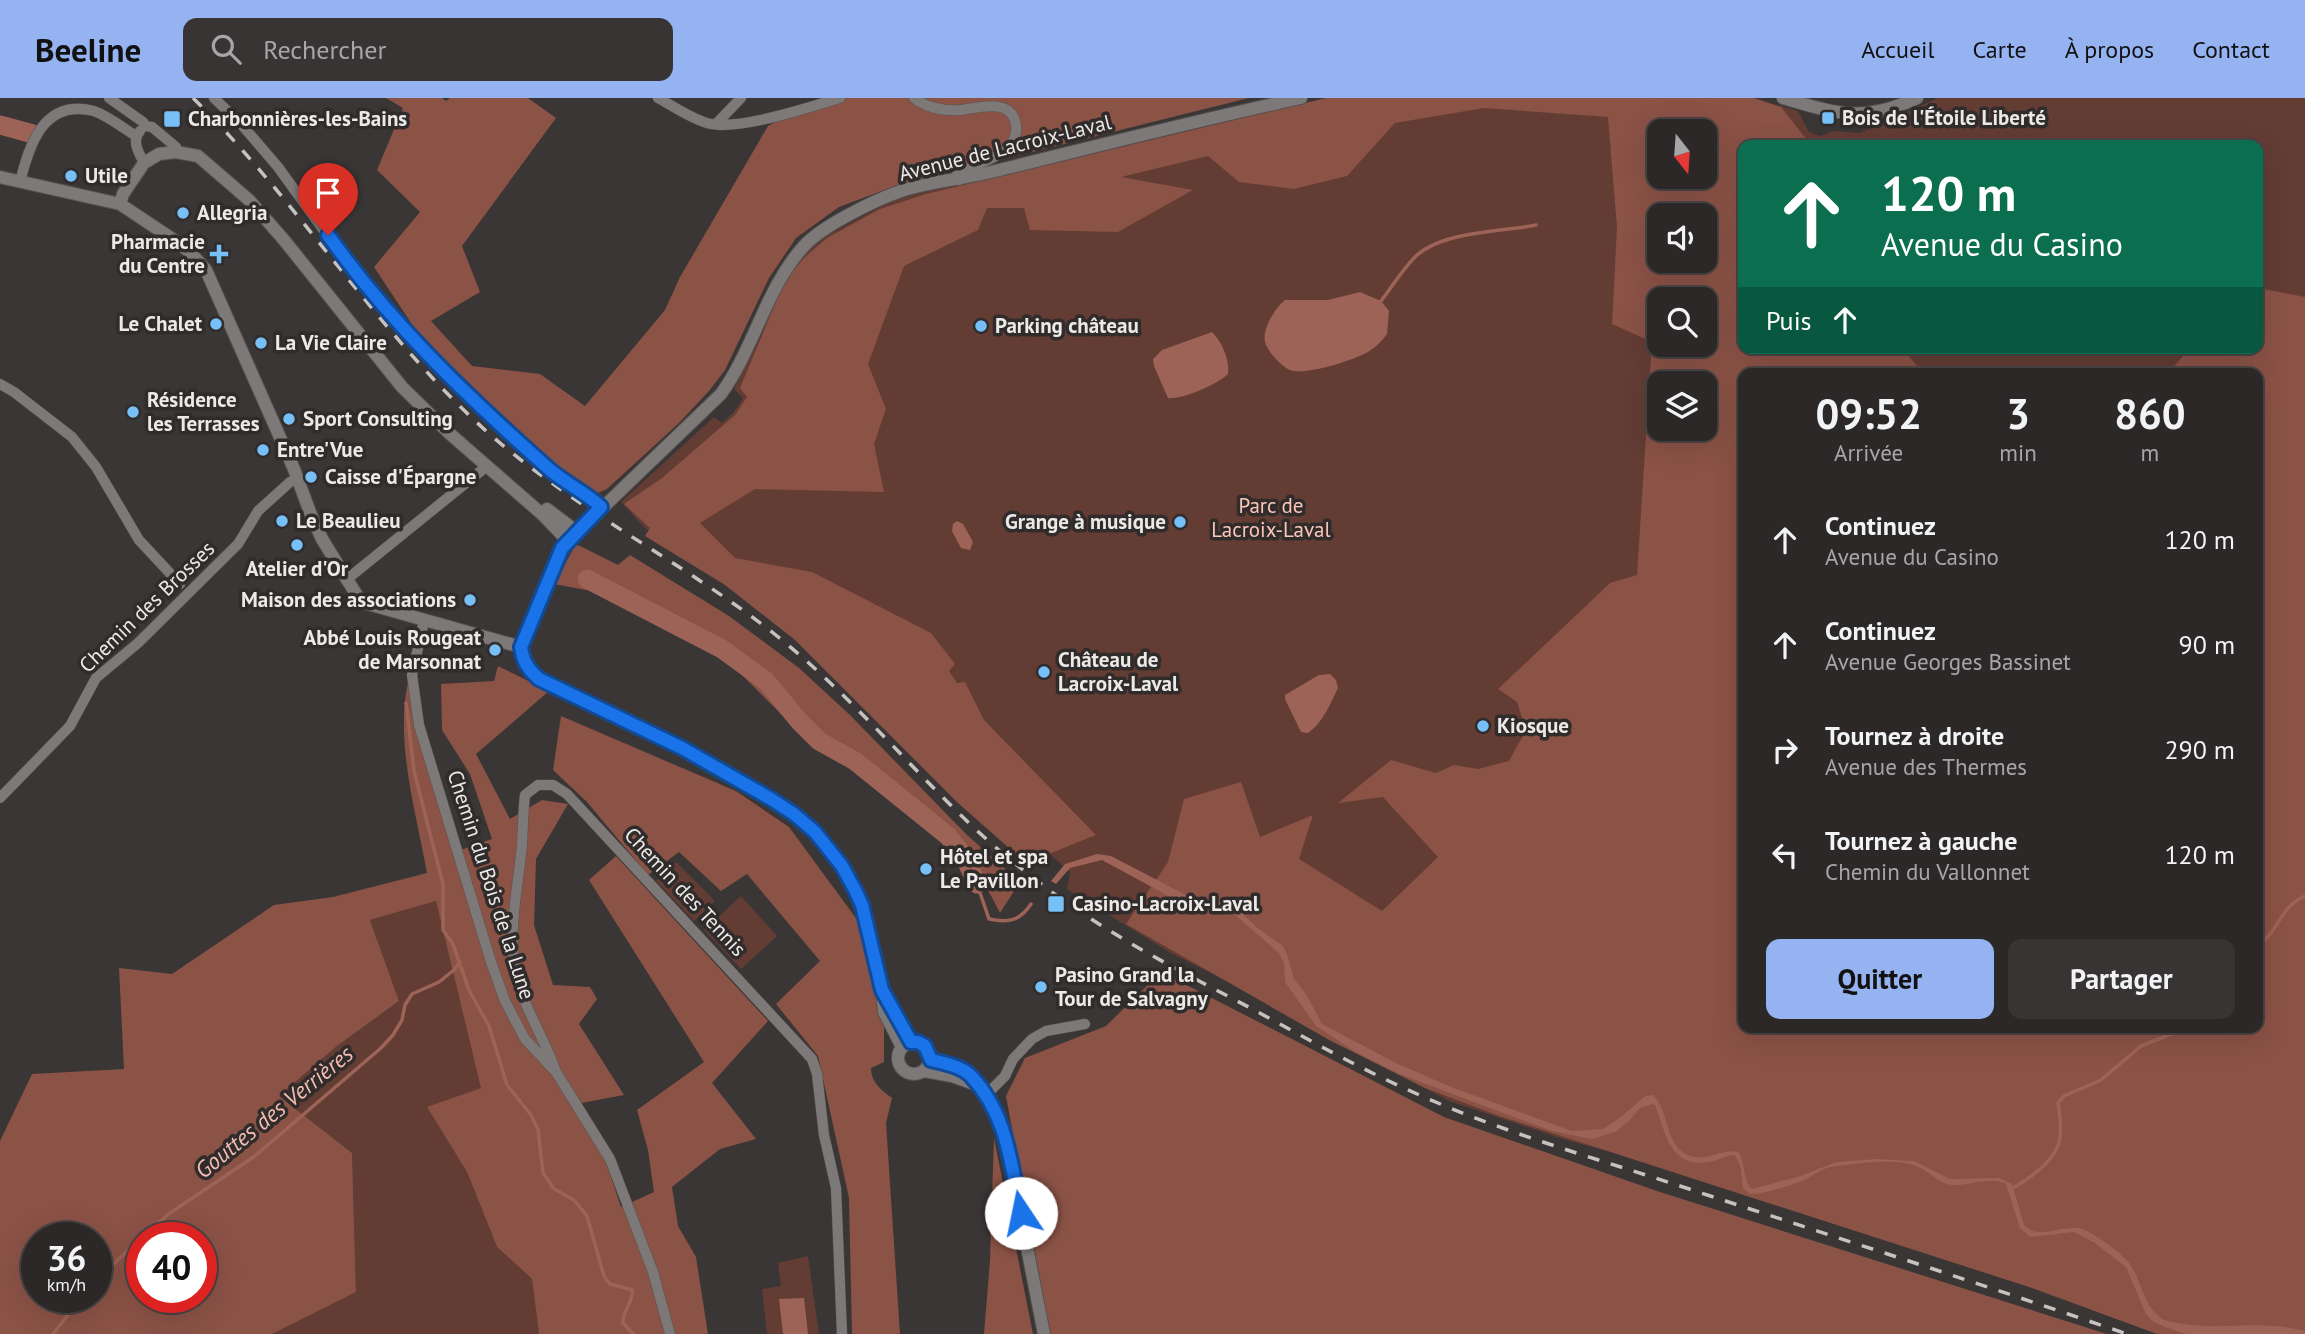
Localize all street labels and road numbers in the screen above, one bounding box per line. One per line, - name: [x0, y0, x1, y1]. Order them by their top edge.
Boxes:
- street label: Avenue de Lacroix-Laval: [896, 108, 1114, 187]
- street label: Chemin des Brosses: [73, 535, 220, 678]
- street label: Chemin du Bois de la Lune: [442, 767, 541, 1003]
- street label: Chemin des Tennis: [619, 821, 752, 962]

